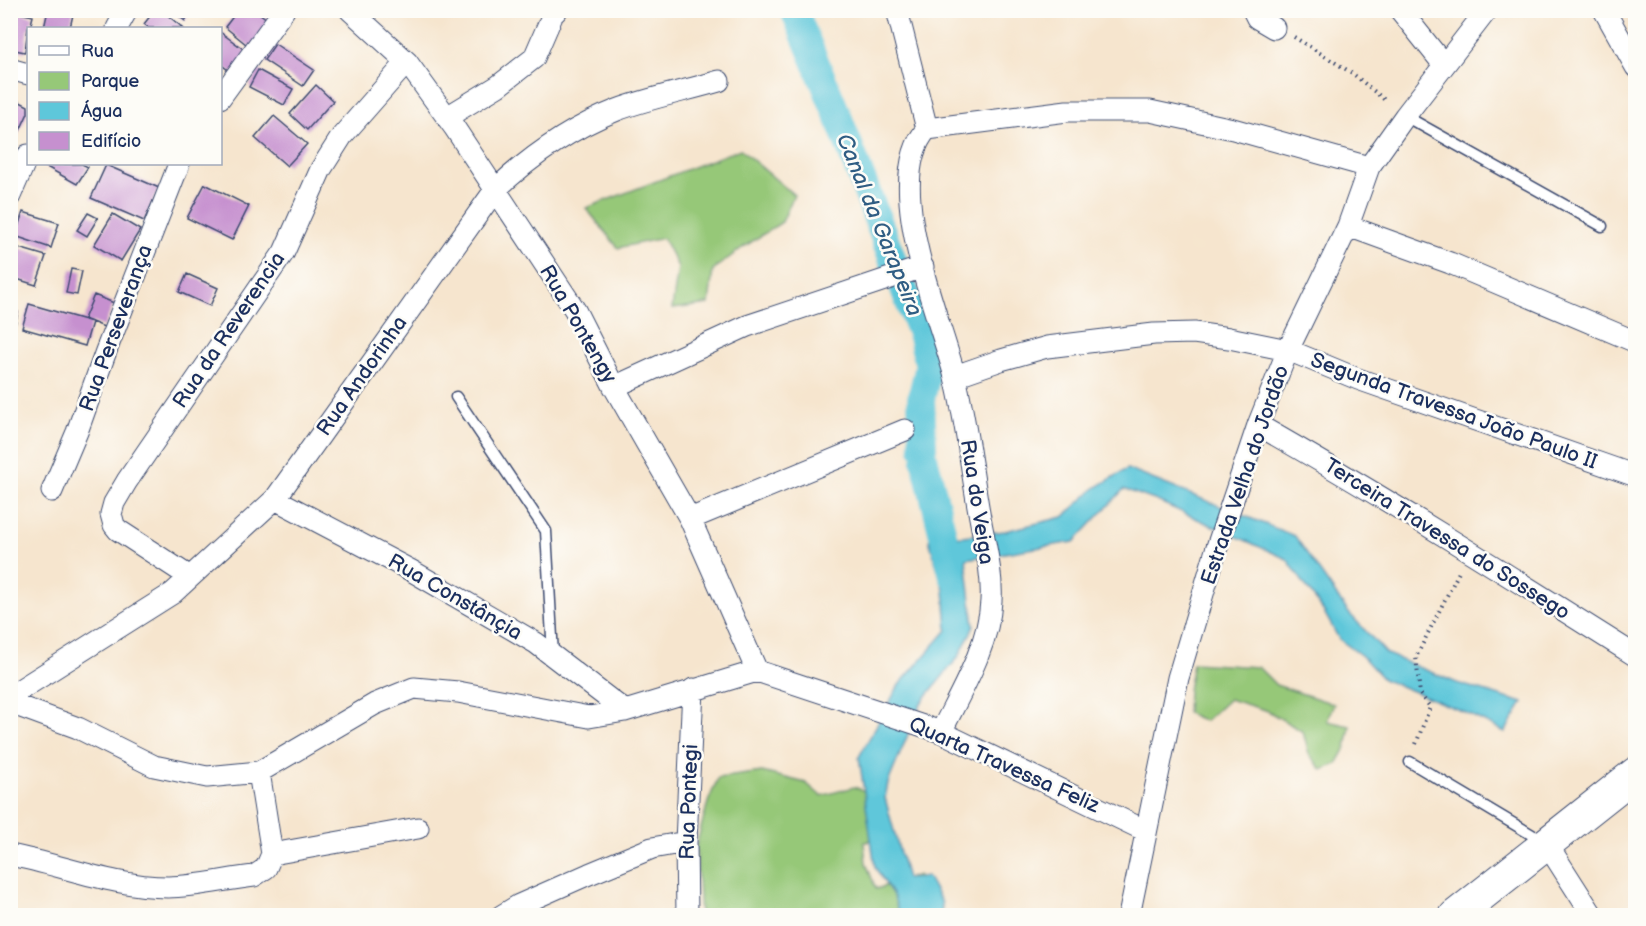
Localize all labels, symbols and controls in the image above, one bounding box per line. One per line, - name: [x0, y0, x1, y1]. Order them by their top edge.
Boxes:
- legend: [27, 27, 222, 165]
- text: Rua: [81, 41, 114, 62]
- text: Parque: [81, 71, 139, 92]
- text: Água: [81, 99, 122, 122]
- water label: Canal da Garapeira: [830, 130, 928, 320]
- text: Edifício: [81, 131, 141, 152]
- street label: Rua Perseverança: [74, 241, 158, 415]
- street label: Rua da Reverencia: [168, 247, 290, 413]
- street label: Rua Pontengy: [534, 261, 622, 388]
- street label: Rua Andorinha: [311, 311, 413, 441]
- street label: Segunda Travessa João Paulo II: [1307, 347, 1601, 475]
- street label: Estrada Velha do Jordão: [1196, 362, 1294, 588]
- street label: Rua do Veiga: [955, 438, 999, 566]
- street label: Terceira Travessa do Sossego: [1319, 453, 1575, 625]
- street label: Rua Constânçia: [383, 548, 527, 646]
- street label: Quarta Travessa Feliz: [905, 712, 1104, 819]
- street label: Rua Pontegi: [674, 744, 704, 860]

